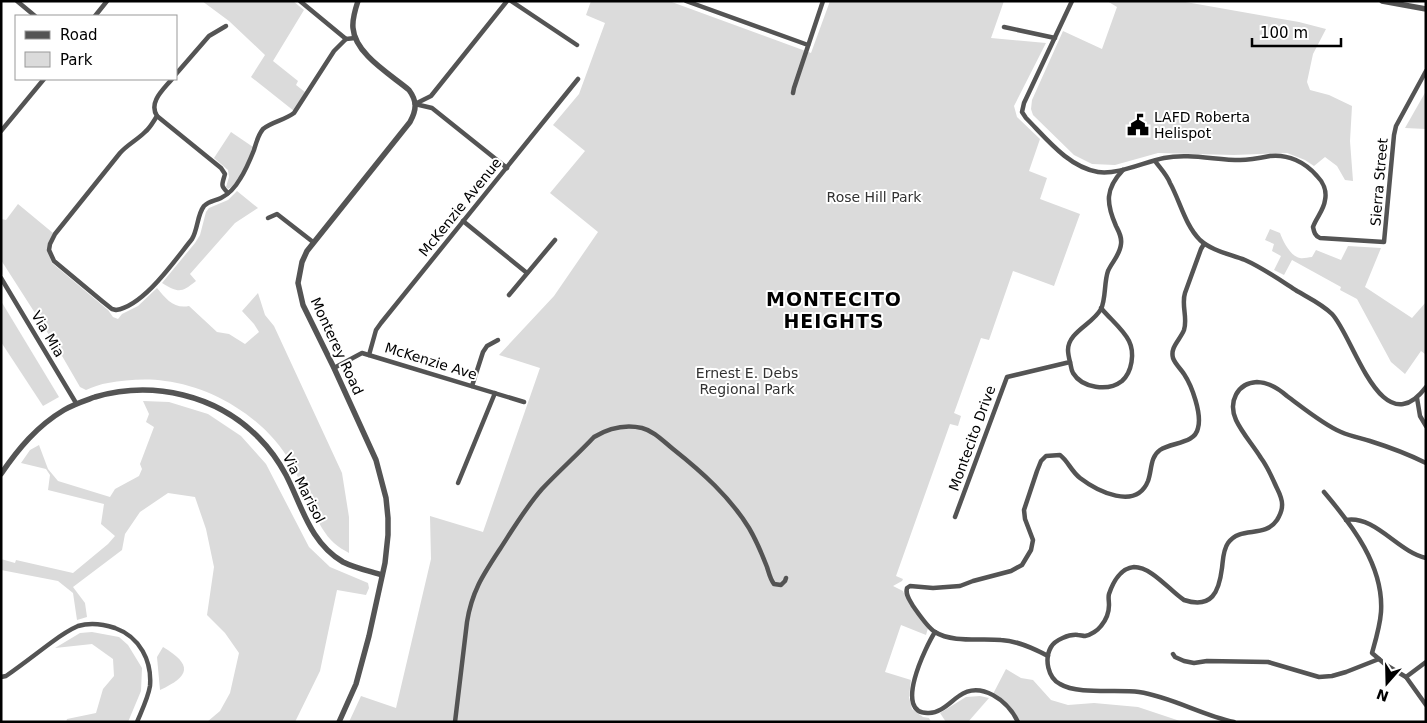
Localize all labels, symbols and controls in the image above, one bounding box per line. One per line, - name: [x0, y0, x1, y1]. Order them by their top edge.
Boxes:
- legend: [15, 15, 178, 80]
- scale bar: [1252, 15, 1341, 47]
- text: 100 m: [1260, 24, 1308, 42]
- text: Road: [60, 26, 98, 44]
- text: Park: [60, 51, 93, 69]
- place label: LAFD Roberta Helispot: [1154, 109, 1250, 141]
- public building icon: LAFD Roberta Helispot: [1125, 112, 1151, 138]
- street label: Sierra Street: [1367, 137, 1391, 227]
- street label: McKenzie Avenue: [415, 155, 505, 259]
- park label: Rose Hill Park: [827, 189, 922, 205]
- district label: MONTECITO HEIGHTS: [766, 288, 902, 332]
- street label: Monterey Road: [307, 295, 367, 397]
- street label: Via Mia: [28, 308, 68, 360]
- street label: McKenzie Ave: [383, 339, 479, 383]
- park label: Ernest E. Debs Regional Park: [696, 365, 798, 397]
- street label: Montecito Drive: [945, 383, 999, 493]
- street label: Via Marisol: [280, 450, 328, 526]
- north arrow: [1362, 658, 1412, 708]
- text: N: [1374, 686, 1391, 705]

